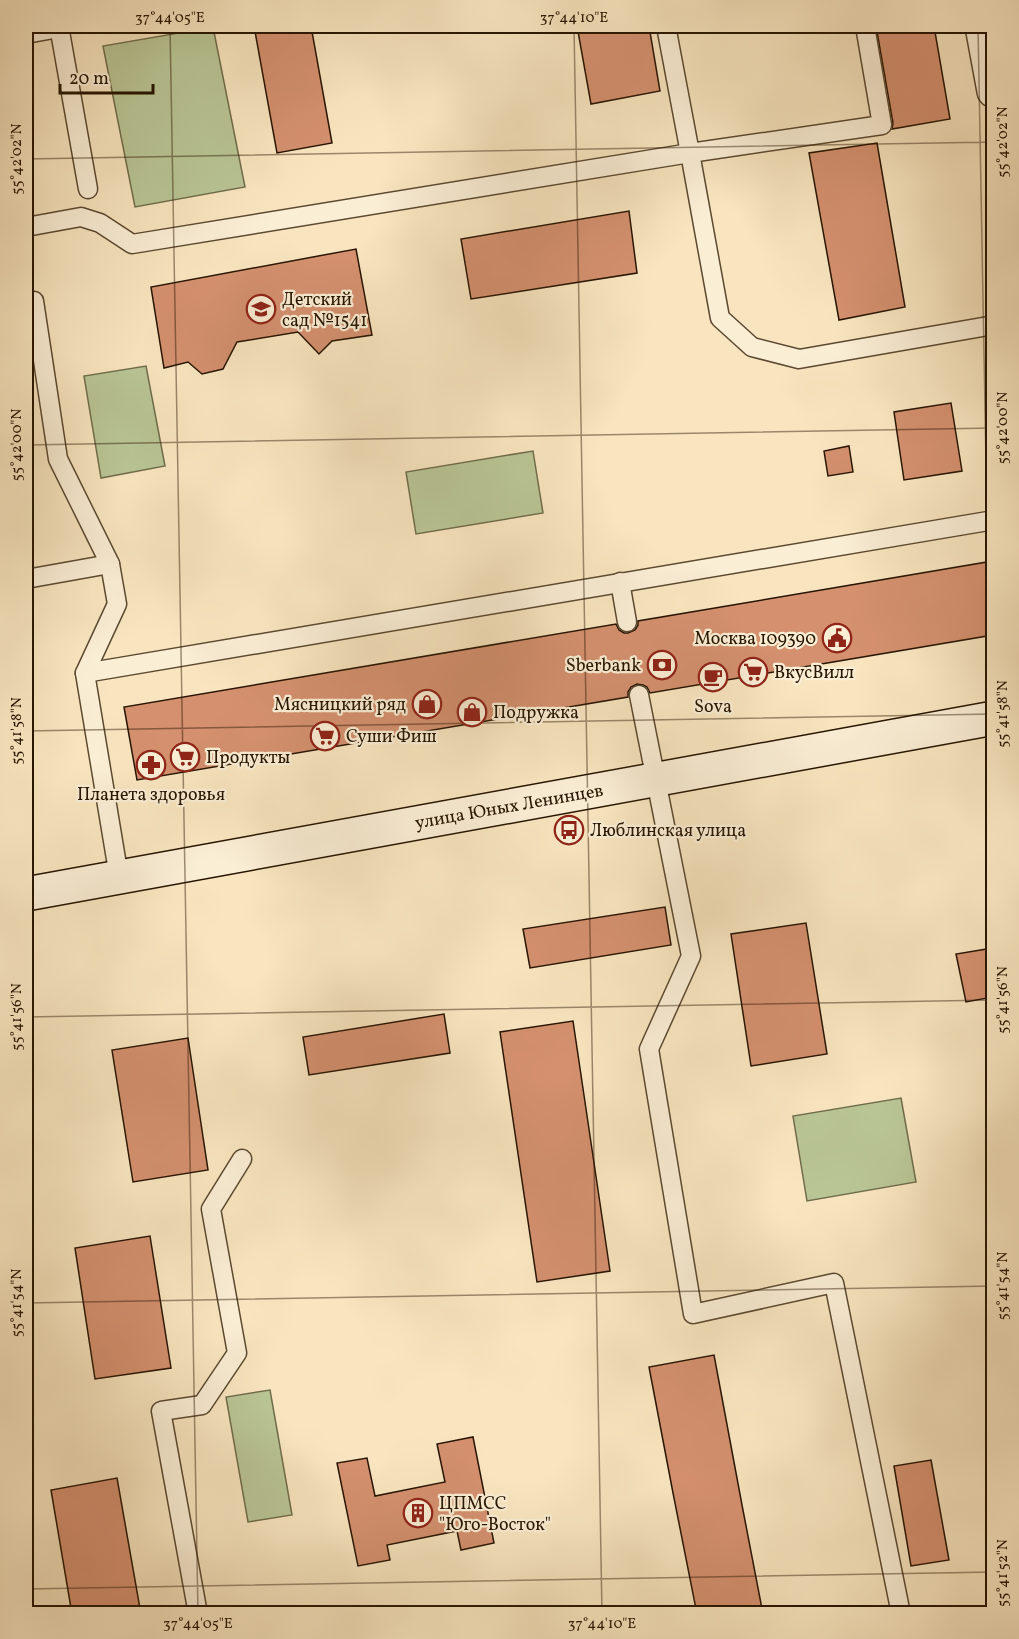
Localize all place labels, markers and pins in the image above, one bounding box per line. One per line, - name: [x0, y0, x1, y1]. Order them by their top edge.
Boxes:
- place label: Детский сад №1541: [282, 288, 367, 334]
- school or university icon: Детский сад №1541: [245, 293, 277, 325]
- public building icon: Москва 109390: [821, 622, 853, 654]
- place label: Москва 109390: [694, 627, 816, 652]
- bank icon: Sberbank: [646, 649, 678, 681]
- place label: Sberbank: [566, 654, 641, 679]
- supermarket icon: ВкусВилл: [737, 656, 769, 688]
- cafe icon: Sova: [697, 661, 729, 693]
- place label: ВкусВилл: [774, 661, 854, 686]
- shop icon: Мясницкий ряд: [411, 688, 443, 720]
- place label: Мясницкий ряд: [274, 693, 406, 718]
- place label: Sova: [694, 695, 732, 720]
- shop icon: Подружка: [456, 696, 488, 728]
- place label: Подружка: [493, 701, 579, 726]
- supermarket icon: Суши Фиш: [309, 720, 341, 752]
- place label: Суши Фиш: [346, 725, 437, 750]
- supermarket icon: Продукты: [169, 741, 201, 773]
- place label: Продукты: [206, 746, 291, 771]
- pharmacy icon: Планета здоровья: [135, 749, 167, 781]
- place label: Планета здоровья: [77, 783, 225, 808]
- bus stop icon: Люблинская улица: [553, 814, 585, 846]
- place label: Люблинская улица: [590, 819, 746, 844]
- place label: ЦПМСС "Юго-Восток": [439, 1492, 551, 1538]
- building icon: ЦПМСС "Юго-Восток": [402, 1497, 434, 1529]

